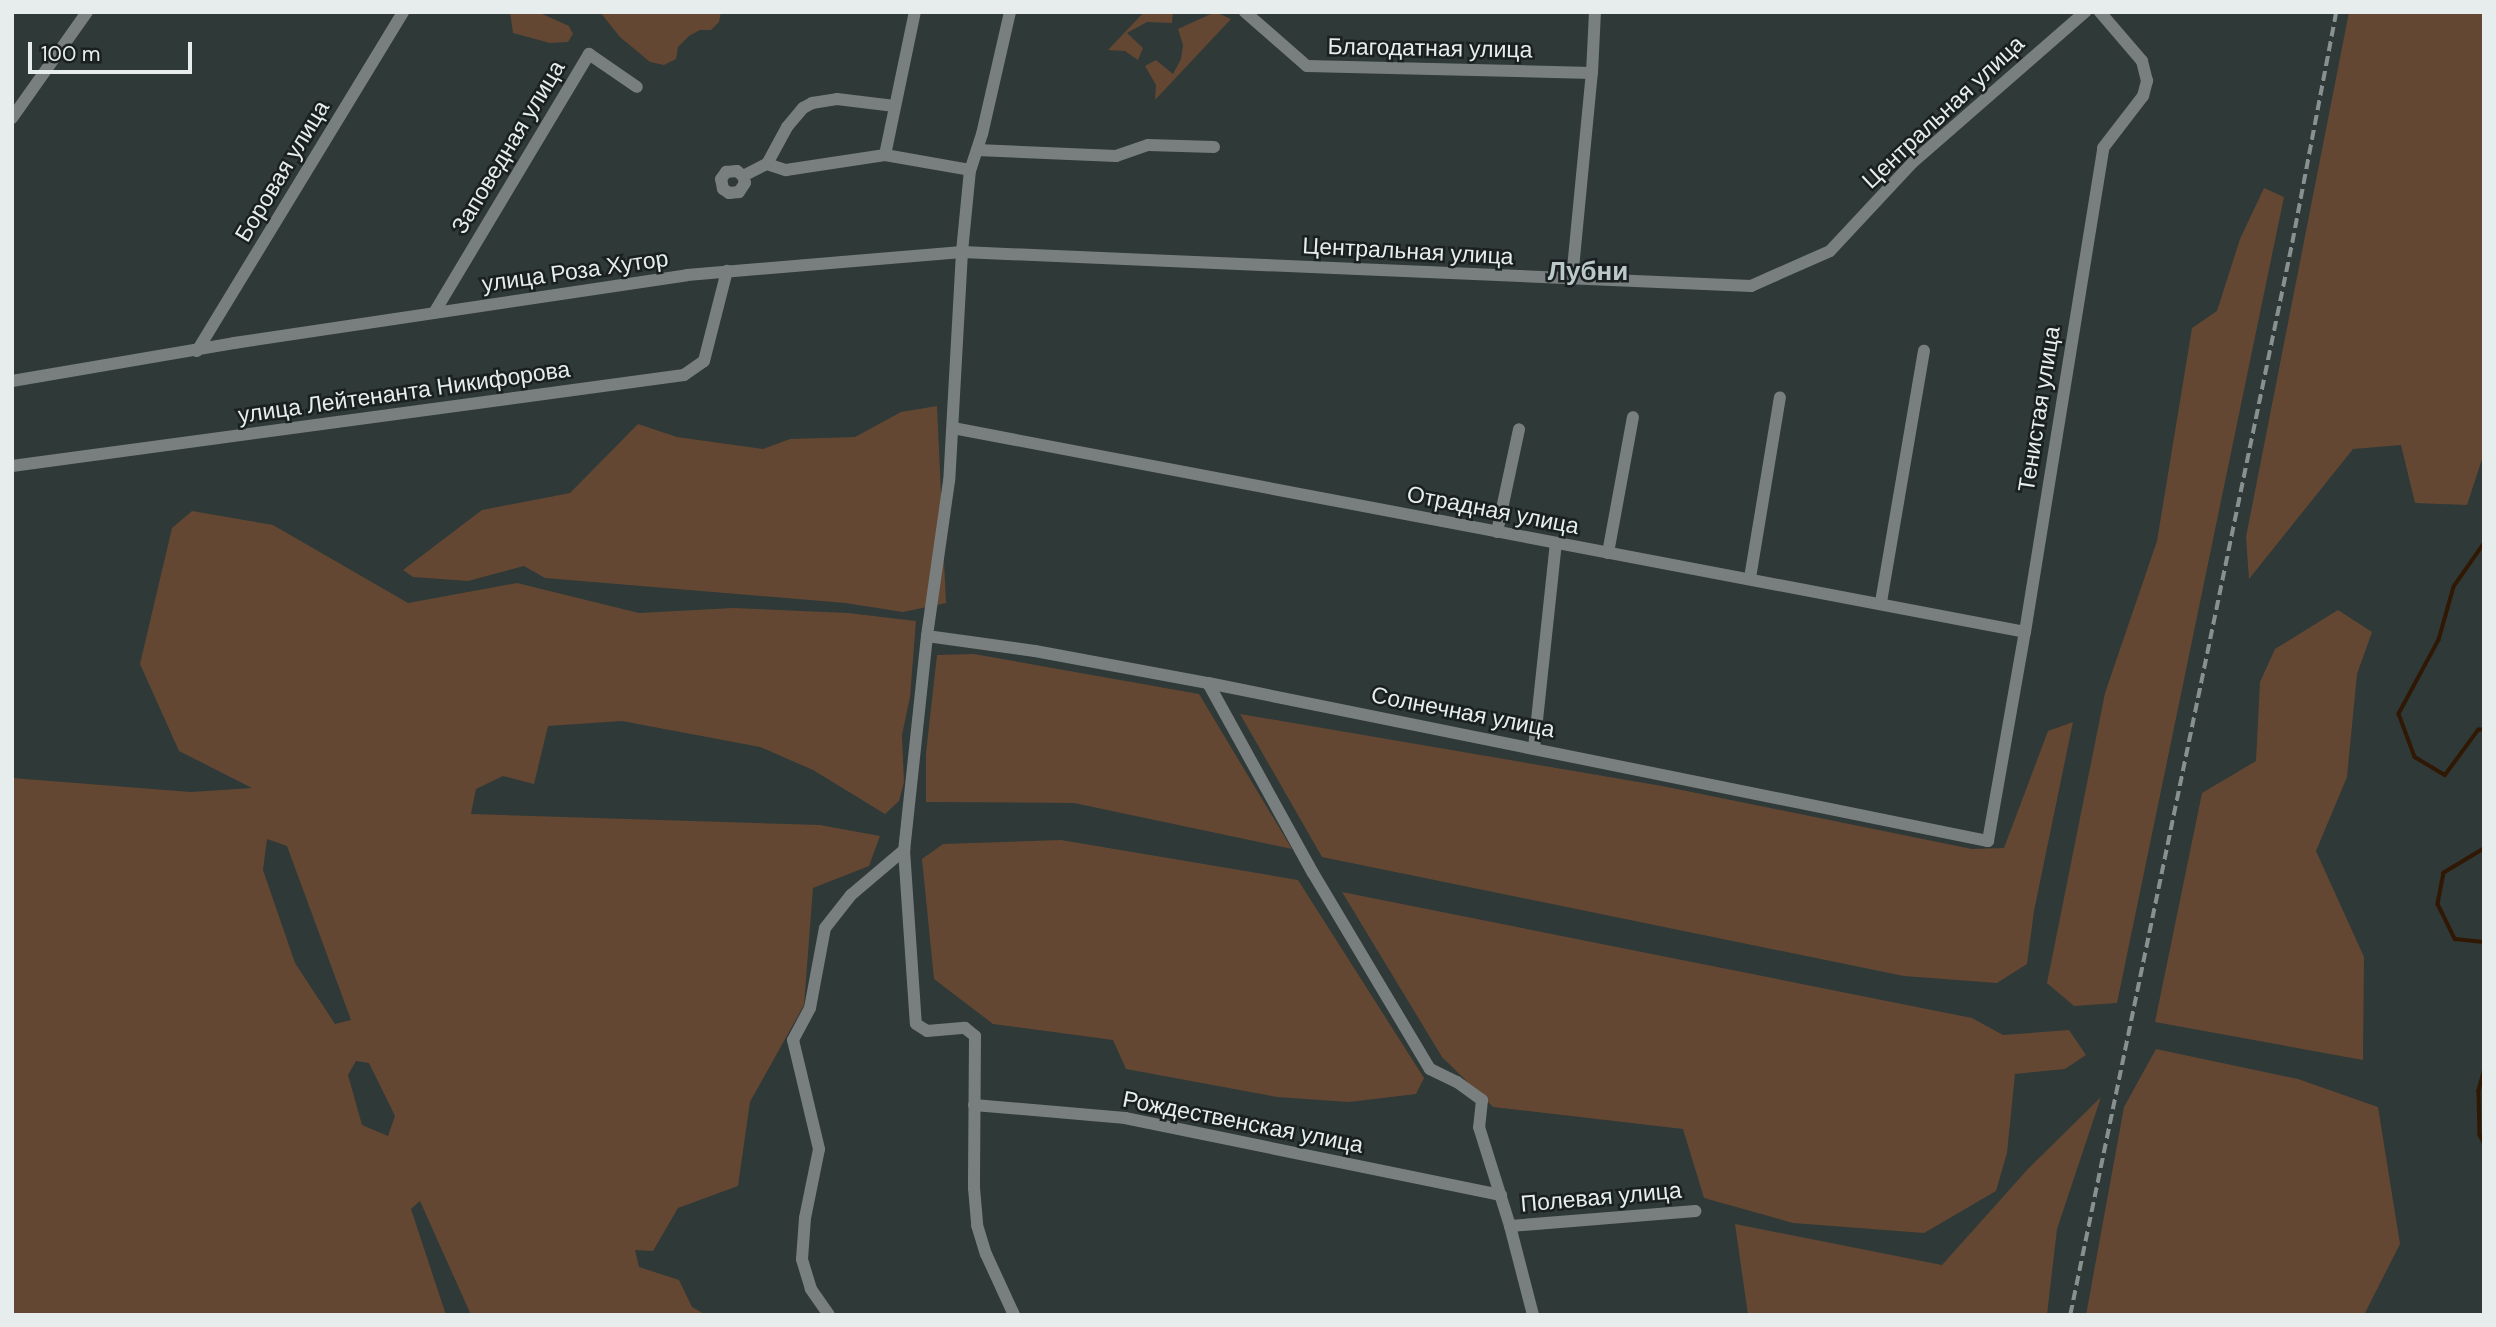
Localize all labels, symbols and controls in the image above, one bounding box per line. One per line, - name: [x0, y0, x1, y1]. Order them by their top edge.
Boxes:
- scale bar: [32, 28, 196, 72]
- street label: Центральная улица: [1856, 30, 2030, 194]
- street label: Благодатная улица: [1327, 32, 1533, 64]
- text: 100 m: [41, 40, 101, 68]
- street label: Заповедная улица: [445, 56, 571, 238]
- street label: Боровая улица: [229, 95, 335, 247]
- street label: Центральная улица: [1302, 232, 1514, 270]
- street label: улица Роза Хутор: [480, 244, 670, 298]
- district label: Лубни: [1548, 256, 1628, 288]
- street label: Тенистая улица: [2012, 324, 2066, 494]
- street label: улица Лейтенанта Никифорова: [236, 355, 572, 429]
- street label: Отрадная улица: [1405, 480, 1581, 540]
- street label: Солнечная улица: [1369, 681, 1557, 743]
- street label: Рождественская улица: [1120, 1085, 1366, 1159]
- street label: Полевая улица: [1519, 1176, 1683, 1218]

